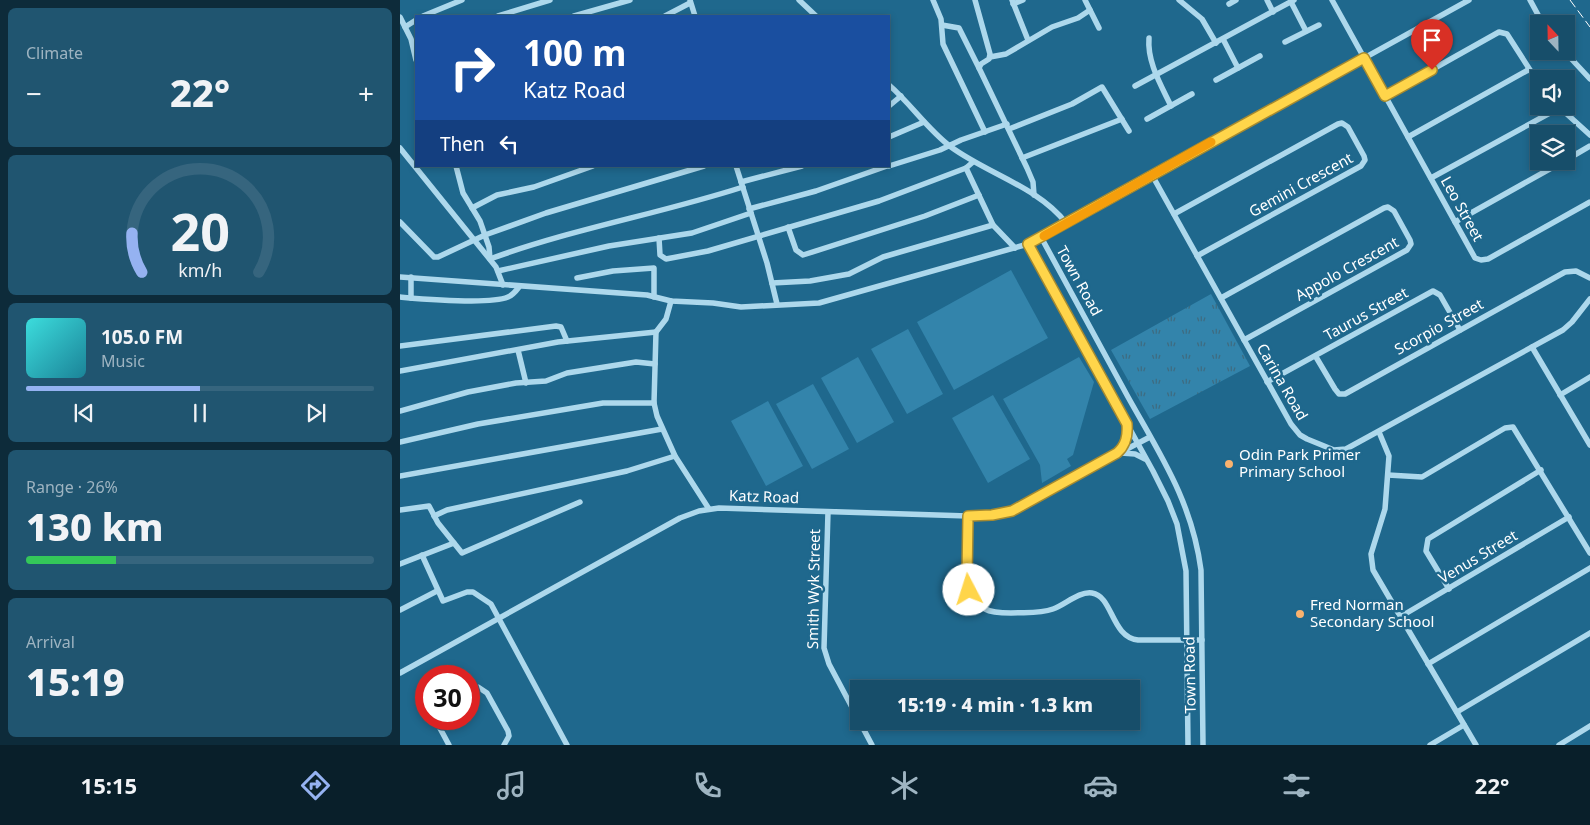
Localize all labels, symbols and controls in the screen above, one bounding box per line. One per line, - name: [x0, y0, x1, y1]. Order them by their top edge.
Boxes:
- north arrow: [1530, 15, 1575, 60]
- map controls: [1530, 15, 1575, 170]
- pin: [1411, 19, 1453, 70]
- icon: arrive: [1418, 26, 1446, 54]
- text: 100 m: [523, 29, 626, 76]
- icon: right: [440, 35, 505, 100]
- text: Climate: [26, 42, 83, 64]
- text: 22°: [170, 66, 230, 118]
- button: sound: [1530, 70, 1575, 115]
- text: −: [26, 74, 42, 112]
- text: +: [358, 74, 374, 112]
- text: Katz Road: [523, 74, 626, 104]
- button: layers: [1530, 125, 1575, 170]
- icon: left: [495, 130, 523, 158]
- text: Then: [440, 131, 485, 157]
- street label: Gemini Crescent: [1245, 147, 1356, 221]
- street label: Leo Street: [1437, 173, 1489, 245]
- text: 20: [170, 195, 230, 266]
- street label: Appolo Crescent: [1291, 231, 1402, 305]
- street label: Town Road: [1052, 242, 1107, 319]
- text: km/h: [178, 258, 222, 282]
- street label: Taurus Street: [1320, 281, 1412, 344]
- street label: Scorpio Street: [1391, 293, 1487, 359]
- text: 105.0 FM: [101, 324, 183, 350]
- street label: Carina Road: [1253, 339, 1313, 424]
- text: Music: [101, 350, 145, 372]
- icon: previous: [70, 399, 98, 427]
- icon: pause: [186, 399, 214, 427]
- icon: next: [302, 399, 330, 427]
- place label: Odin Park Primer Primary School: [1239, 444, 1360, 481]
- marker: Odin Park Primer Primary School: [1223, 458, 1235, 470]
- text: Range · 26%: [26, 476, 118, 498]
- street label: Katz Road: [729, 485, 799, 507]
- text: 130 km: [26, 500, 164, 552]
- street label: Venus Street: [1434, 524, 1521, 588]
- street label: Smith Wyk Street: [802, 528, 824, 649]
- position arrow: [942, 563, 994, 615]
- place label: Fred Norman Secondary School: [1310, 594, 1434, 631]
- marker: Fred Norman Secondary School: [1294, 608, 1306, 620]
- text: Arrival: [26, 631, 75, 653]
- street label: Town Road: [1178, 636, 1200, 714]
- text: 15:19: [26, 655, 125, 707]
- speed limit sign: 30: [415, 665, 480, 730]
- text: 15:19 · 4 min · 1.3 km: [897, 692, 1093, 718]
- icon: directions: [298, 768, 333, 803]
- icon: music: [494, 768, 529, 803]
- icon: phone: [690, 768, 725, 803]
- icon: climate: [887, 768, 922, 803]
- icon: car: [1083, 768, 1118, 803]
- icon: filters: [1279, 768, 1314, 803]
- text: 15:15: [81, 770, 137, 800]
- text: 22°: [1475, 770, 1509, 800]

